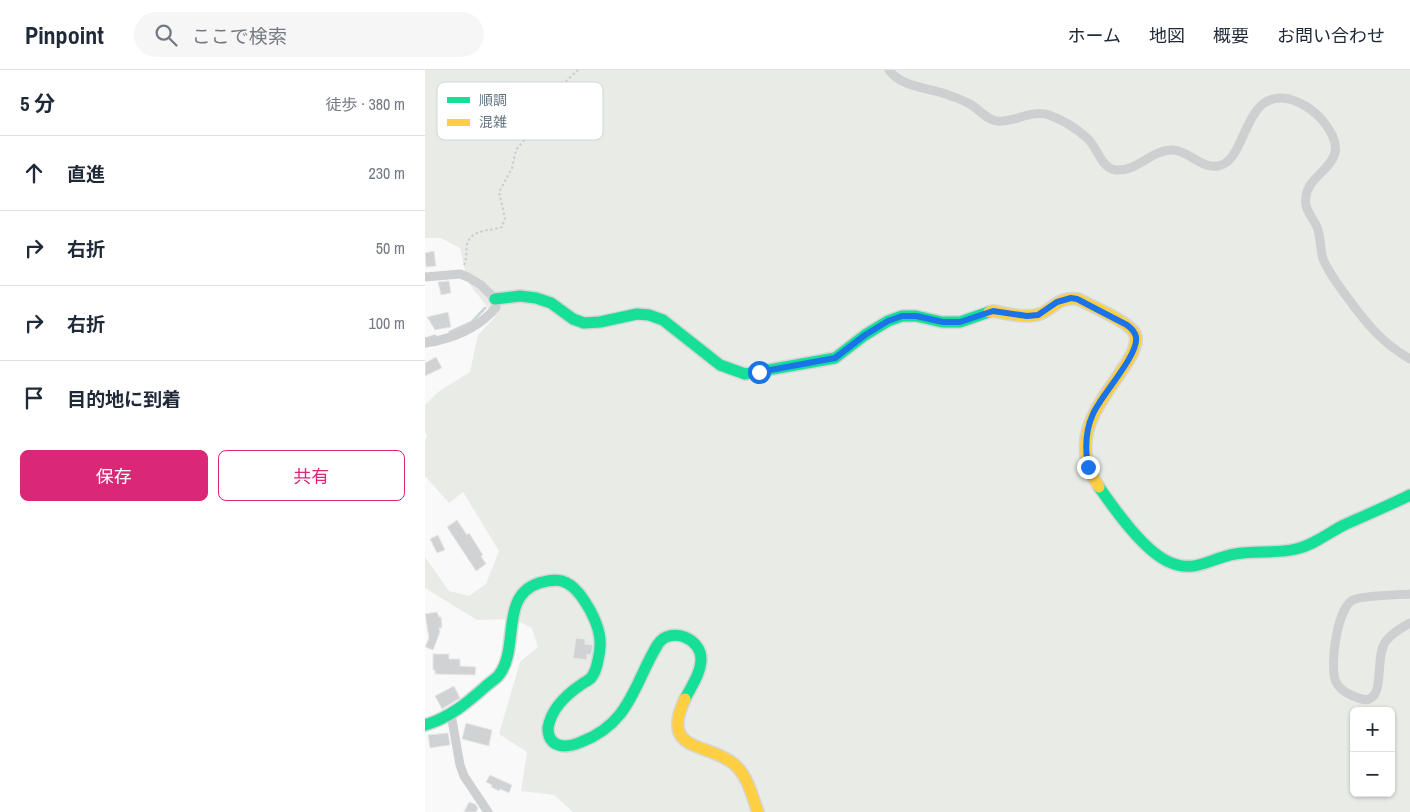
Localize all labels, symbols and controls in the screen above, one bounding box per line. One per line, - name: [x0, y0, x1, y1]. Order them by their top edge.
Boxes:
- search box: [134, 12, 484, 57]
- text: Pinpoint: [25, 19, 104, 51]
- icon: search: [152, 21, 180, 49]
- text: ここで検索: [192, 23, 287, 49]
- text: ホーム: [1068, 23, 1121, 48]
- text: 地図: [1149, 23, 1185, 48]
- text: 概要: [1213, 23, 1249, 48]
- text: お問い合わせ: [1277, 23, 1385, 48]
- legend: [437, 82, 603, 140]
- text: 5 分: [20, 89, 55, 118]
- text: 順調: [479, 91, 507, 109]
- text: 徒歩 · 380 m: [326, 93, 405, 115]
- text: 混雑: [479, 113, 507, 131]
- icon: ahead: [20, 159, 48, 187]
- text: 直進: [67, 161, 105, 187]
- text: 230 m: [369, 162, 405, 184]
- icon: right: [20, 234, 48, 262]
- text: 右折: [67, 236, 105, 262]
- text: 50 m: [376, 237, 405, 259]
- icon: right: [20, 309, 48, 337]
- text: 右折: [67, 311, 105, 337]
- text: 100 m: [369, 312, 405, 334]
- route start: [748, 361, 771, 384]
- icon: arrive: [20, 384, 48, 412]
- text: 目的地に到着: [67, 386, 181, 412]
- button: 保存: [20, 450, 208, 501]
- button: 共有: [218, 450, 405, 501]
- route end: [1077, 456, 1100, 479]
- map controls: [1350, 707, 1395, 797]
- button: +: [1350, 707, 1395, 752]
- button: −: [1350, 752, 1395, 797]

